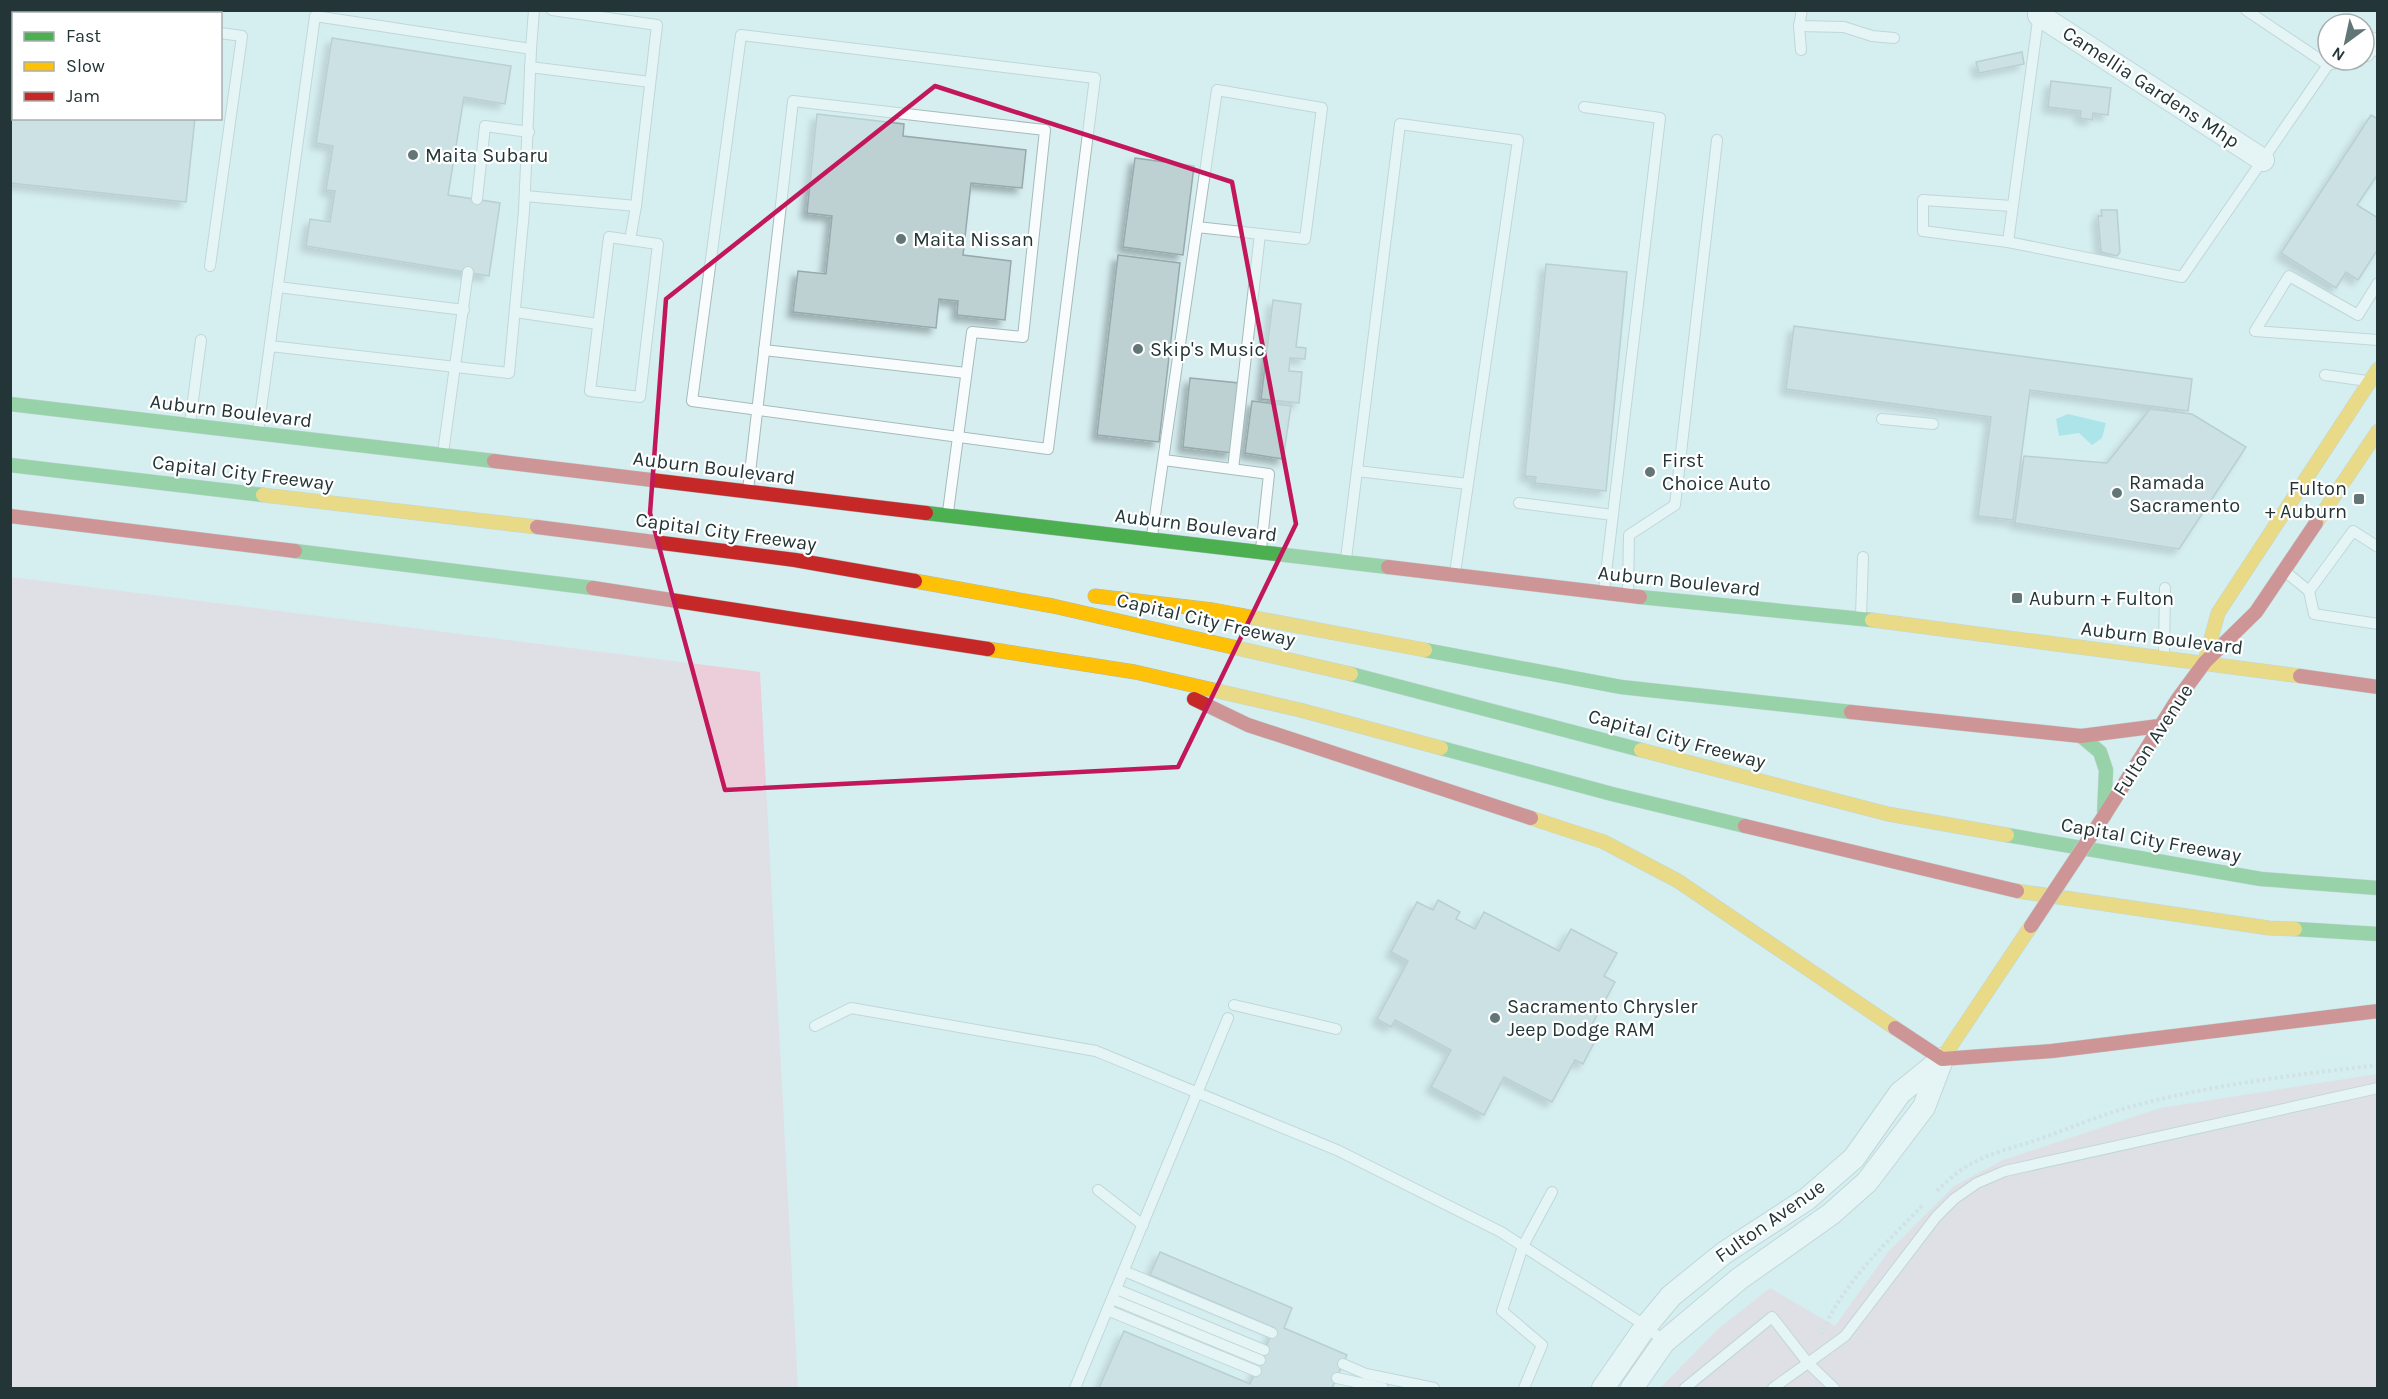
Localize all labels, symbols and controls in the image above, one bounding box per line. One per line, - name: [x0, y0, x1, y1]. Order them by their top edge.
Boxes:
- legend: [12, 12, 222, 120]
- north arrow: [2316, 12, 2376, 72]
- street label: Camellia Gardens Mhp: [2058, 21, 2244, 153]
- text: Fast: [66, 25, 101, 47]
- text: N: [2328, 43, 2348, 65]
- text: Slow: [66, 55, 105, 77]
- text: Jam: [66, 85, 100, 107]
- place label: Maita Subaru: [425, 144, 549, 167]
- marker: Maita Subaru: [406, 148, 420, 162]
- place label: Maita Nissan: [913, 228, 1034, 251]
- marker: Maita Nissan: [894, 232, 908, 246]
- place label: Skip's Music: [1150, 338, 1265, 361]
- marker: Skip's Music: [1131, 342, 1145, 356]
- street label: Auburn Boulevard: [149, 390, 313, 432]
- street label: Auburn Boulevard: [632, 447, 796, 489]
- place label: First Choice Auto: [1662, 449, 1771, 495]
- street label: Capital City Freeway: [151, 450, 335, 496]
- marker: First Choice Auto: [1643, 465, 1657, 479]
- place label: Ramada Sacramento: [2129, 471, 2240, 517]
- place label: Fulton + Auburn: [2265, 477, 2347, 523]
- marker: Ramada Sacramento: [2110, 486, 2124, 500]
- marker: Fulton + Auburn: [2352, 492, 2366, 506]
- street label: Auburn Boulevard: [1114, 504, 1278, 546]
- street label: Capital City Freeway: [634, 508, 818, 556]
- street label: Auburn Boulevard: [1597, 561, 1761, 601]
- place label: Auburn + Fulton: [2029, 587, 2174, 610]
- street label: Capital City Freeway: [1114, 588, 1298, 652]
- marker: Auburn + Fulton: [2010, 591, 2024, 605]
- street label: Auburn Boulevard: [2080, 617, 2244, 659]
- street label: Fulton Avenue: [2108, 680, 2198, 800]
- street label: Capital City Freeway: [1586, 704, 1768, 774]
- street label: Capital City Freeway: [2059, 813, 2243, 867]
- place label: Sacramento Chrysler Jeep Dodge RAM: [1507, 995, 1698, 1041]
- marker: Sacramento Chrysler Jeep Dodge RAM: [1488, 1011, 1502, 1025]
- street label: Fulton Avenue: [1711, 1175, 1829, 1267]

